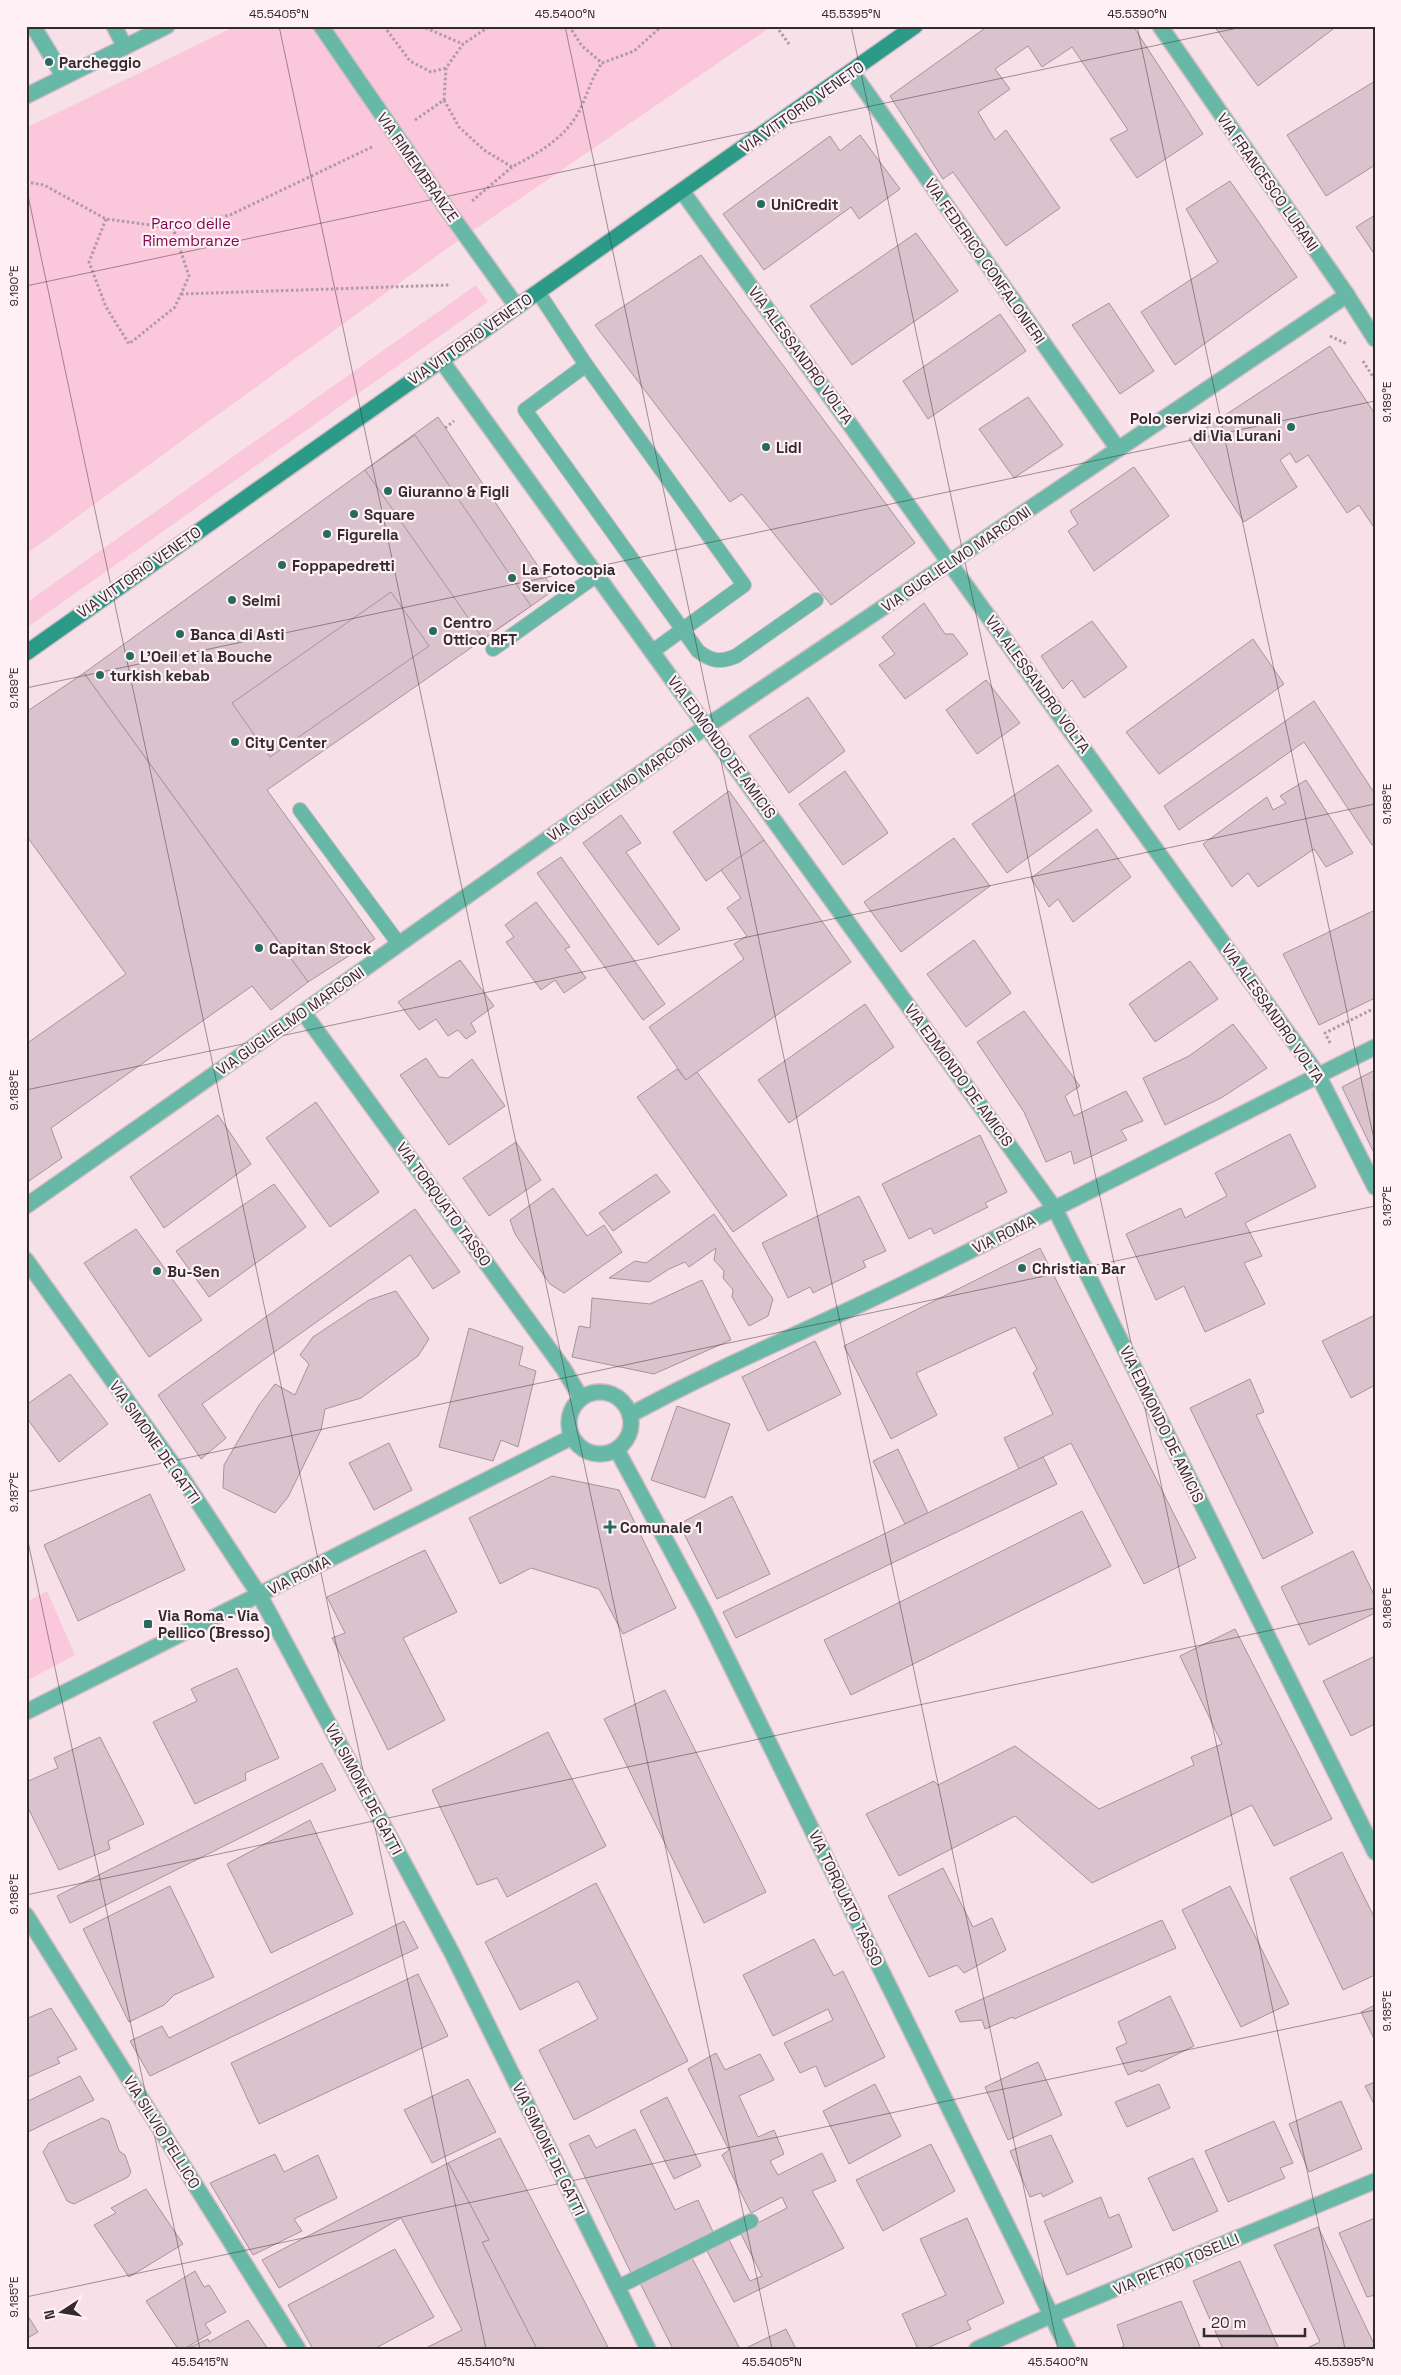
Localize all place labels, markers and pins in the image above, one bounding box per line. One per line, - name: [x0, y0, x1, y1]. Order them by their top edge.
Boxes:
- place label: Parcheggio: [59, 53, 141, 72]
- marker: Parcheggio: [43, 56, 55, 68]
- place label: UniCredit: [771, 195, 839, 214]
- marker: UniCredit: [755, 198, 767, 210]
- place label: Polo servizi comunali di Via Lurani: [1130, 409, 1281, 445]
- marker: Polo servizi comunali di Via Lurani: [1285, 421, 1297, 433]
- place label: Lidl: [776, 438, 802, 457]
- marker: Lidl: [760, 441, 772, 453]
- place label: Giuranno & Figli: [398, 482, 509, 501]
- marker: Giuranno & Figli: [382, 485, 394, 497]
- place label: Square: [364, 505, 415, 524]
- marker: Square: [348, 508, 360, 520]
- place label: Figurella: [337, 525, 399, 544]
- marker: Figurella: [321, 528, 333, 540]
- place label: Foppapedretti: [292, 556, 395, 575]
- marker: Foppapedretti: [276, 559, 288, 571]
- place label: La Fotocopia Service: [522, 560, 616, 596]
- marker: La Fotocopia Service: [506, 572, 518, 584]
- place label: Selmi: [242, 591, 281, 610]
- marker: Selmi: [226, 594, 238, 606]
- place label: Centro Ottico RFT: [443, 613, 517, 649]
- place label: Banca di Asti: [190, 625, 284, 644]
- marker: Centro Ottico RFT: [427, 625, 439, 637]
- marker: Banca di Asti: [174, 628, 186, 640]
- place label: L'Oeil et la Bouche: [140, 647, 273, 666]
- marker: L'Oeil et la Bouche: [124, 650, 136, 662]
- place label: turkish kebab: [110, 666, 210, 685]
- marker: turkish kebab: [94, 669, 106, 681]
- place label: City Center: [245, 733, 327, 752]
- marker: City Center: [229, 736, 241, 748]
- place label: Capitan Stock: [269, 939, 372, 958]
- marker: Capitan Stock: [253, 942, 265, 954]
- place label: Christian Bar: [1032, 1259, 1126, 1278]
- place label: Bu-Sen: [167, 1262, 220, 1281]
- marker: Christian Bar: [1016, 1262, 1028, 1274]
- marker: Bu-Sen: [151, 1265, 163, 1277]
- place label: Comunale 1: [620, 1518, 702, 1537]
- marker: Comunale 1: [604, 1521, 616, 1533]
- place label: Via Roma - Via Pellico (Bresso): [158, 1606, 270, 1642]
- marker: Via Roma - Via Pellico (Bresso): [142, 1618, 154, 1630]

